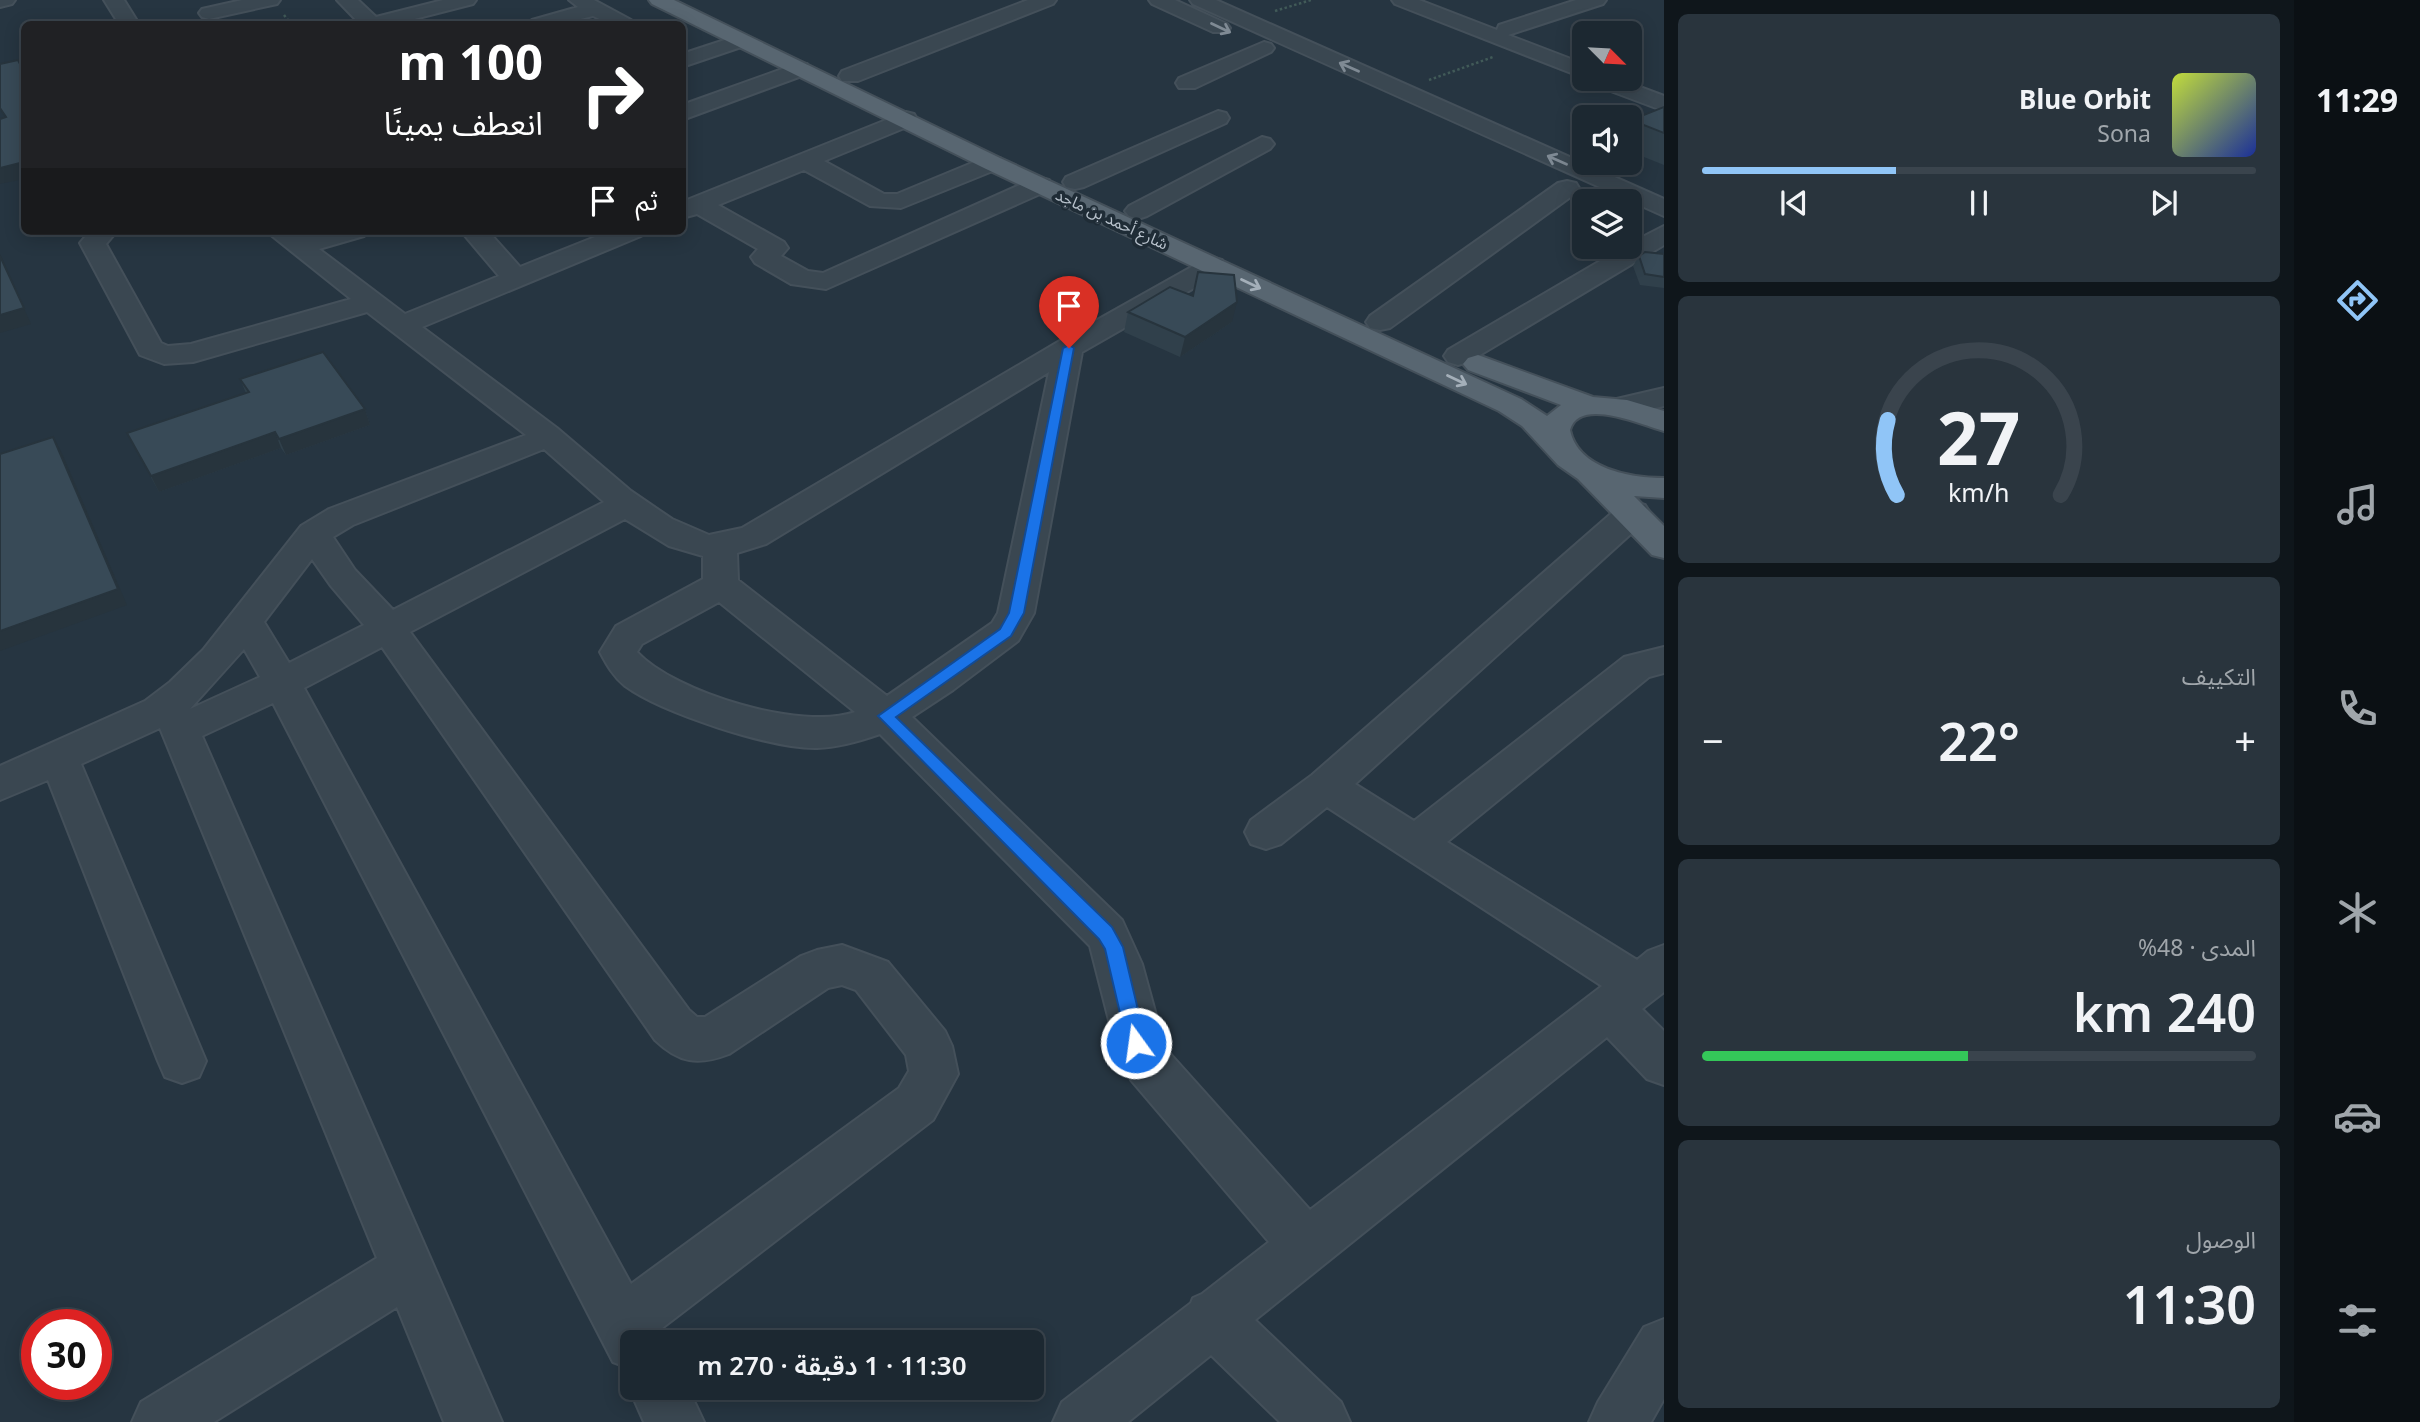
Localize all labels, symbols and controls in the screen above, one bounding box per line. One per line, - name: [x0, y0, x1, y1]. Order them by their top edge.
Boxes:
- north arrow: [1572, 21, 1642, 91]
- map controls: [1572, 21, 1642, 259]
- one-way arrow: [1210, 22, 1231, 36]
- text: 100 m: [398, 28, 543, 94]
- icon: right: [567, 49, 658, 140]
- one-way arrow: [1339, 60, 1361, 73]
- text: 11:29: [2316, 78, 2398, 121]
- text: Blue Orbit: [2019, 81, 2151, 117]
- text: انعطف يمينًا: [384, 101, 543, 144]
- button: sound: [1572, 105, 1642, 175]
- text: Sona: [2097, 117, 2151, 149]
- one-way arrow: [1547, 153, 1568, 166]
- icon: arrive: [584, 182, 622, 220]
- text: ثم: [636, 182, 658, 218]
- street label: شارع أحمد بن ماجد: [1051, 183, 1172, 256]
- icon: previous: [1775, 184, 1813, 222]
- icon: pause: [1960, 184, 1998, 222]
- icon: next: [2145, 184, 2183, 222]
- button: layers: [1572, 189, 1642, 259]
- pin: [1039, 276, 1099, 348]
- icon: directions: [2333, 276, 2382, 325]
- one-way arrow: [1240, 278, 1261, 291]
- icon: arrive: [1050, 287, 1088, 325]
- one-way arrow: [1446, 374, 1467, 387]
- text: 27: [1937, 388, 2021, 487]
- text: km/h: [1948, 475, 2010, 509]
- icon: music: [2333, 480, 2382, 529]
- text: التكييف: [2182, 660, 2256, 692]
- icon: phone: [2333, 684, 2382, 733]
- text: 22°: [1938, 705, 2020, 776]
- text: −: [1702, 714, 1724, 766]
- text: +: [2234, 714, 2256, 766]
- icon: climate: [2333, 888, 2382, 937]
- text: المدى · 48%: [2138, 931, 2256, 963]
- text: 240 km: [2073, 976, 2256, 1047]
- position arrow: [1099, 1006, 1173, 1080]
- icon: car: [2333, 1092, 2382, 1141]
- text: الوصول: [2186, 1223, 2256, 1255]
- text: 11:30: [2123, 1268, 2256, 1339]
- icon: filters: [2333, 1296, 2382, 1345]
- speed limit sign: 30: [21, 1309, 112, 1400]
- text: 11:30 · 1 دقيقة · 270 m: [697, 1347, 967, 1383]

